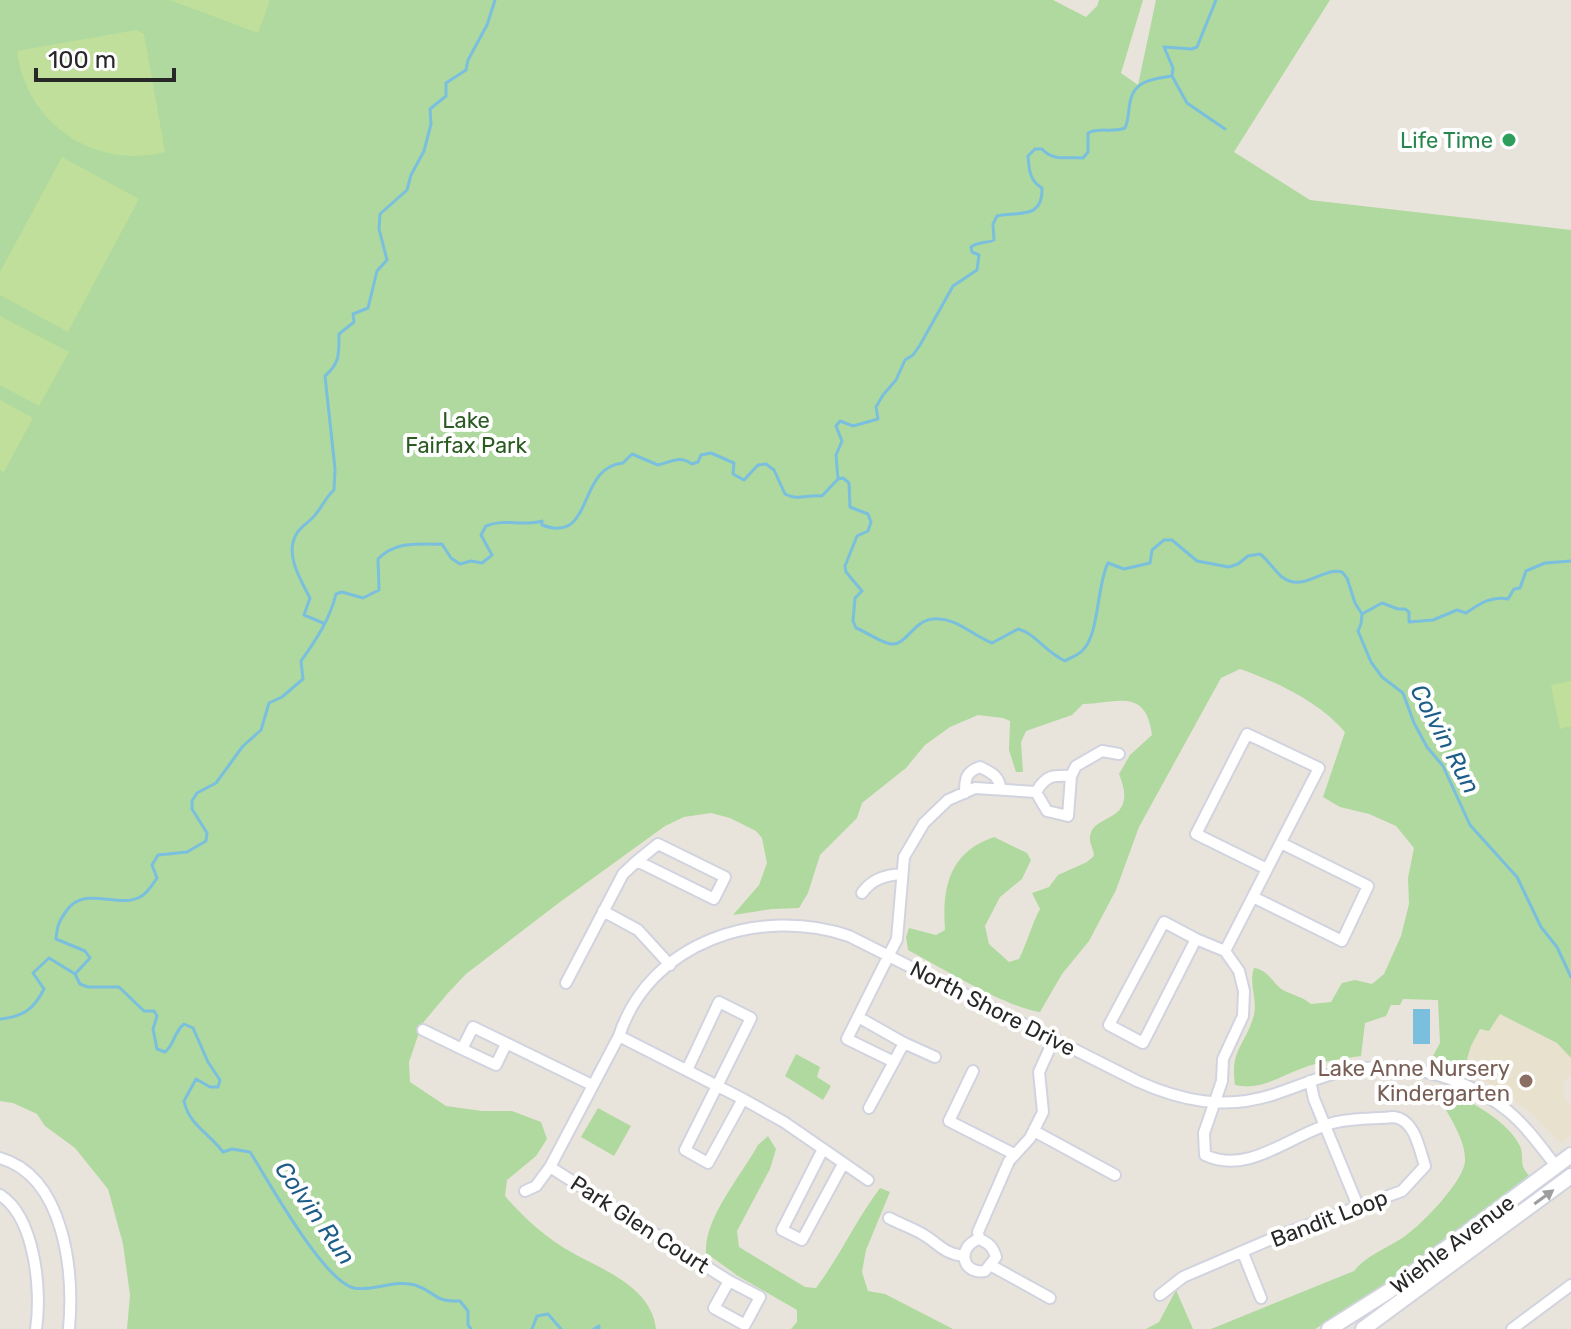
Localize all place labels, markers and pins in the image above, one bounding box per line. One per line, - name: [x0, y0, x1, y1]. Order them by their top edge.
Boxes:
- place label: Life Time: [1400, 127, 1493, 154]
- marker: Life Time: [1500, 131, 1518, 149]
- place label: Lake Anne Nursery Kindergarten: [1317, 1055, 1510, 1107]
- marker: Lake Anne Nursery Kindergarten: [1517, 1072, 1535, 1090]

